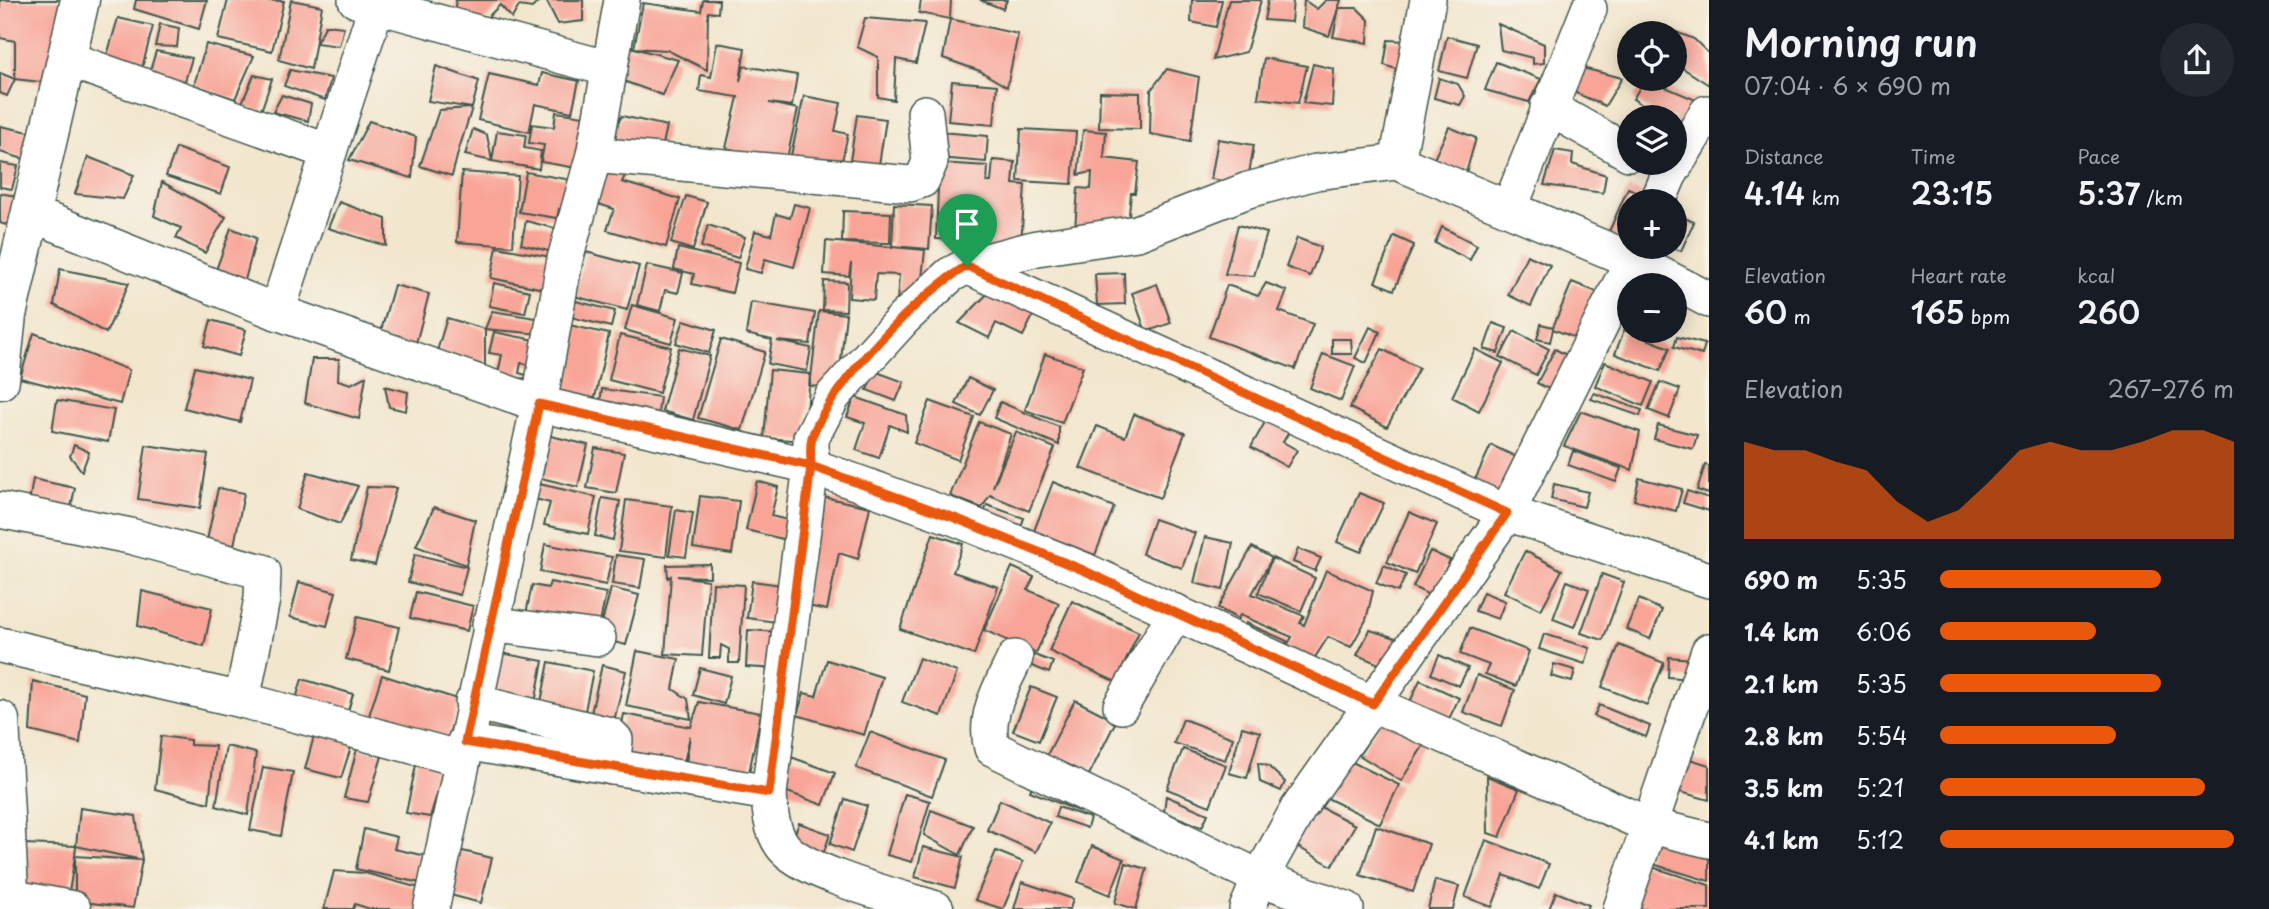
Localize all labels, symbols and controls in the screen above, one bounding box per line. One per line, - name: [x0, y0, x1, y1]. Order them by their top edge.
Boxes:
- text: Morning run: [1744, 13, 1978, 70]
- map controls: [1617, 21, 1687, 343]
- button: locate: [1617, 21, 1687, 91]
- button: share: [2160, 23, 2234, 97]
- text: 07:04 · 6 × 690 m: [1744, 68, 1951, 103]
- button: layers: [1617, 105, 1687, 175]
- text: Distance: [1744, 142, 1824, 170]
- text: Time: [1911, 142, 1956, 170]
- text: Pace: [2077, 142, 2120, 170]
- text: 4.14: [1744, 170, 1805, 215]
- text: 23:15: [1911, 170, 1993, 215]
- text: 5:37: [2077, 170, 2140, 215]
- text: km: [1805, 183, 1840, 211]
- text: /km: [2140, 183, 2183, 211]
- button: +: [1617, 189, 1687, 259]
- pin: [937, 194, 997, 266]
- icon: arrive: [948, 205, 986, 243]
- text: Elevation: [1744, 261, 1826, 289]
- text: Heart rate: [1911, 261, 2007, 289]
- text: kcal: [2077, 261, 2115, 289]
- button: −: [1617, 273, 1687, 343]
- text: 60: [1744, 289, 1787, 334]
- text: 165: [1911, 289, 1965, 334]
- text: 260: [2077, 289, 2140, 334]
- text: m: [1787, 302, 1811, 330]
- text: bpm: [1965, 302, 2010, 330]
- text: Elevation: [1744, 371, 1843, 406]
- text: 267–276 m: [2108, 371, 2234, 406]
- text: 690 m: [1744, 562, 1818, 597]
- text: 5:35: [1856, 562, 1907, 597]
- text: 1.4 km: [1744, 614, 1819, 649]
- text: 6:06: [1856, 614, 1912, 649]
- text: 2.1 km: [1744, 666, 1819, 701]
- text: 5:35: [1856, 666, 1907, 701]
- text: 2.8 km: [1744, 718, 1824, 753]
- text: 5:54: [1856, 718, 1907, 753]
- text: 3.5 km: [1744, 770, 1824, 805]
- text: 5:21: [1856, 770, 1904, 805]
- text: 4.1 km: [1744, 822, 1819, 857]
- text: 5:12: [1856, 822, 1904, 857]

